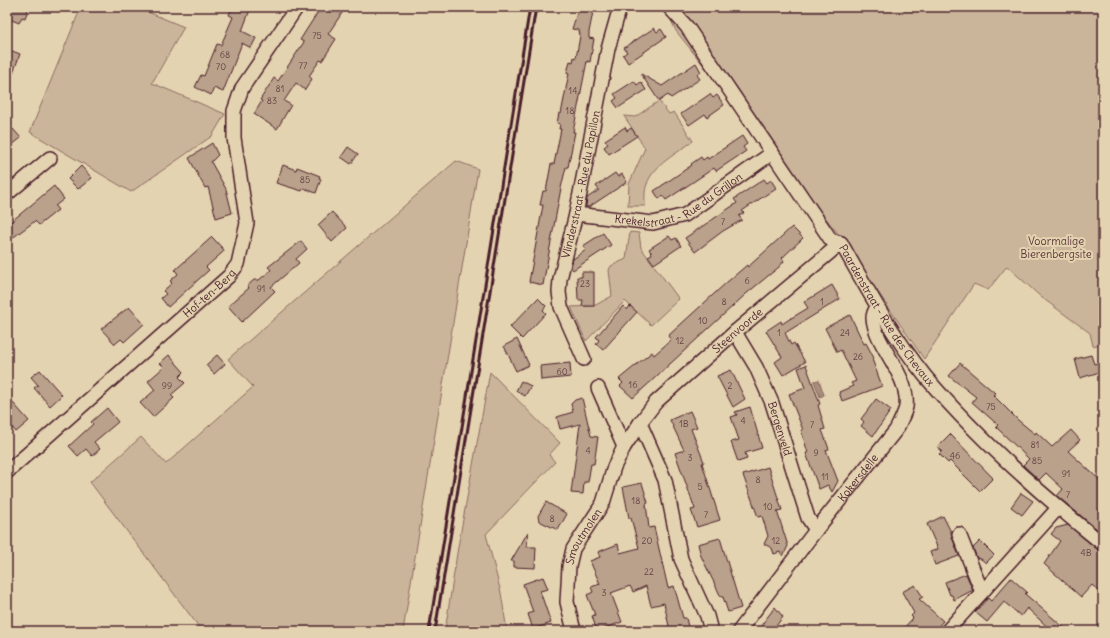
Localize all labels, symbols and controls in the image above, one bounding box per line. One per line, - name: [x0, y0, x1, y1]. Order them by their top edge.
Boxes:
- house number: 75: [312, 30, 322, 41]
- house number: 68: [220, 49, 230, 60]
- house number: 77: [299, 60, 308, 71]
- house number: 70: [216, 61, 226, 72]
- house number: 81: [276, 83, 284, 94]
- house number: 14: [569, 85, 577, 96]
- house number: 83: [267, 95, 277, 106]
- house number: 18: [566, 105, 574, 116]
- street label: Vlinderstraat - Rue du Papillon: [558, 109, 603, 260]
- street label: Krekelstraat - Rue du Grillon: [614, 170, 745, 230]
- house number: 85: [300, 174, 310, 185]
- house number: 7: [721, 216, 726, 227]
- park label: Voormalige Bierenbergsite: [1020, 234, 1092, 261]
- street label: Paardenstraat - Rue des Chevaux: [836, 242, 938, 389]
- street label: Hof-ten-Berg: [180, 266, 239, 320]
- house number: 6: [744, 275, 750, 286]
- house number: 23: [580, 278, 590, 289]
- house number: 91: [257, 283, 265, 294]
- house number: 8: [721, 296, 727, 307]
- house number: 1: [820, 296, 824, 307]
- street label: Steenvoorde: [709, 305, 766, 356]
- house number: 10: [698, 315, 708, 326]
- house number: 1: [777, 327, 781, 338]
- house number: 24: [840, 327, 850, 338]
- house number: 12: [676, 335, 684, 346]
- house number: 26: [853, 351, 863, 362]
- house number: 60: [556, 366, 568, 377]
- house number: 16: [629, 379, 637, 390]
- house number: 99: [162, 380, 172, 391]
- house number: 2: [728, 380, 733, 391]
- street label: Bergenveld: [765, 400, 795, 458]
- house number: 75: [986, 401, 996, 412]
- house number: 4: [740, 415, 746, 426]
- house number: 1B: [679, 418, 689, 429]
- house number: 7: [810, 419, 815, 430]
- house number: 81: [1031, 439, 1039, 450]
- house number: 4: [585, 445, 591, 456]
- house number: 9: [813, 447, 819, 458]
- house number: 46: [950, 450, 960, 461]
- street label: Kokersdelle: [835, 451, 881, 504]
- house number: 3: [687, 452, 693, 463]
- house number: 85: [1032, 455, 1042, 466]
- house number: 91: [1062, 468, 1070, 479]
- house number: 11: [821, 471, 829, 482]
- house number: 8: [755, 474, 761, 485]
- house number: 5: [697, 481, 703, 492]
- house number: 7: [1066, 489, 1071, 500]
- house number: 18: [632, 495, 640, 506]
- house number: 10: [763, 501, 773, 512]
- street label: Smoutmolen: [563, 506, 605, 566]
- house number: 7: [704, 509, 709, 520]
- house number: 8: [549, 513, 555, 524]
- house number: 20: [642, 535, 653, 546]
- house number: 12: [772, 535, 780, 546]
- house number: 4B: [1080, 547, 1092, 558]
- house number: 22: [644, 566, 654, 577]
- house number: 3: [601, 587, 607, 598]

